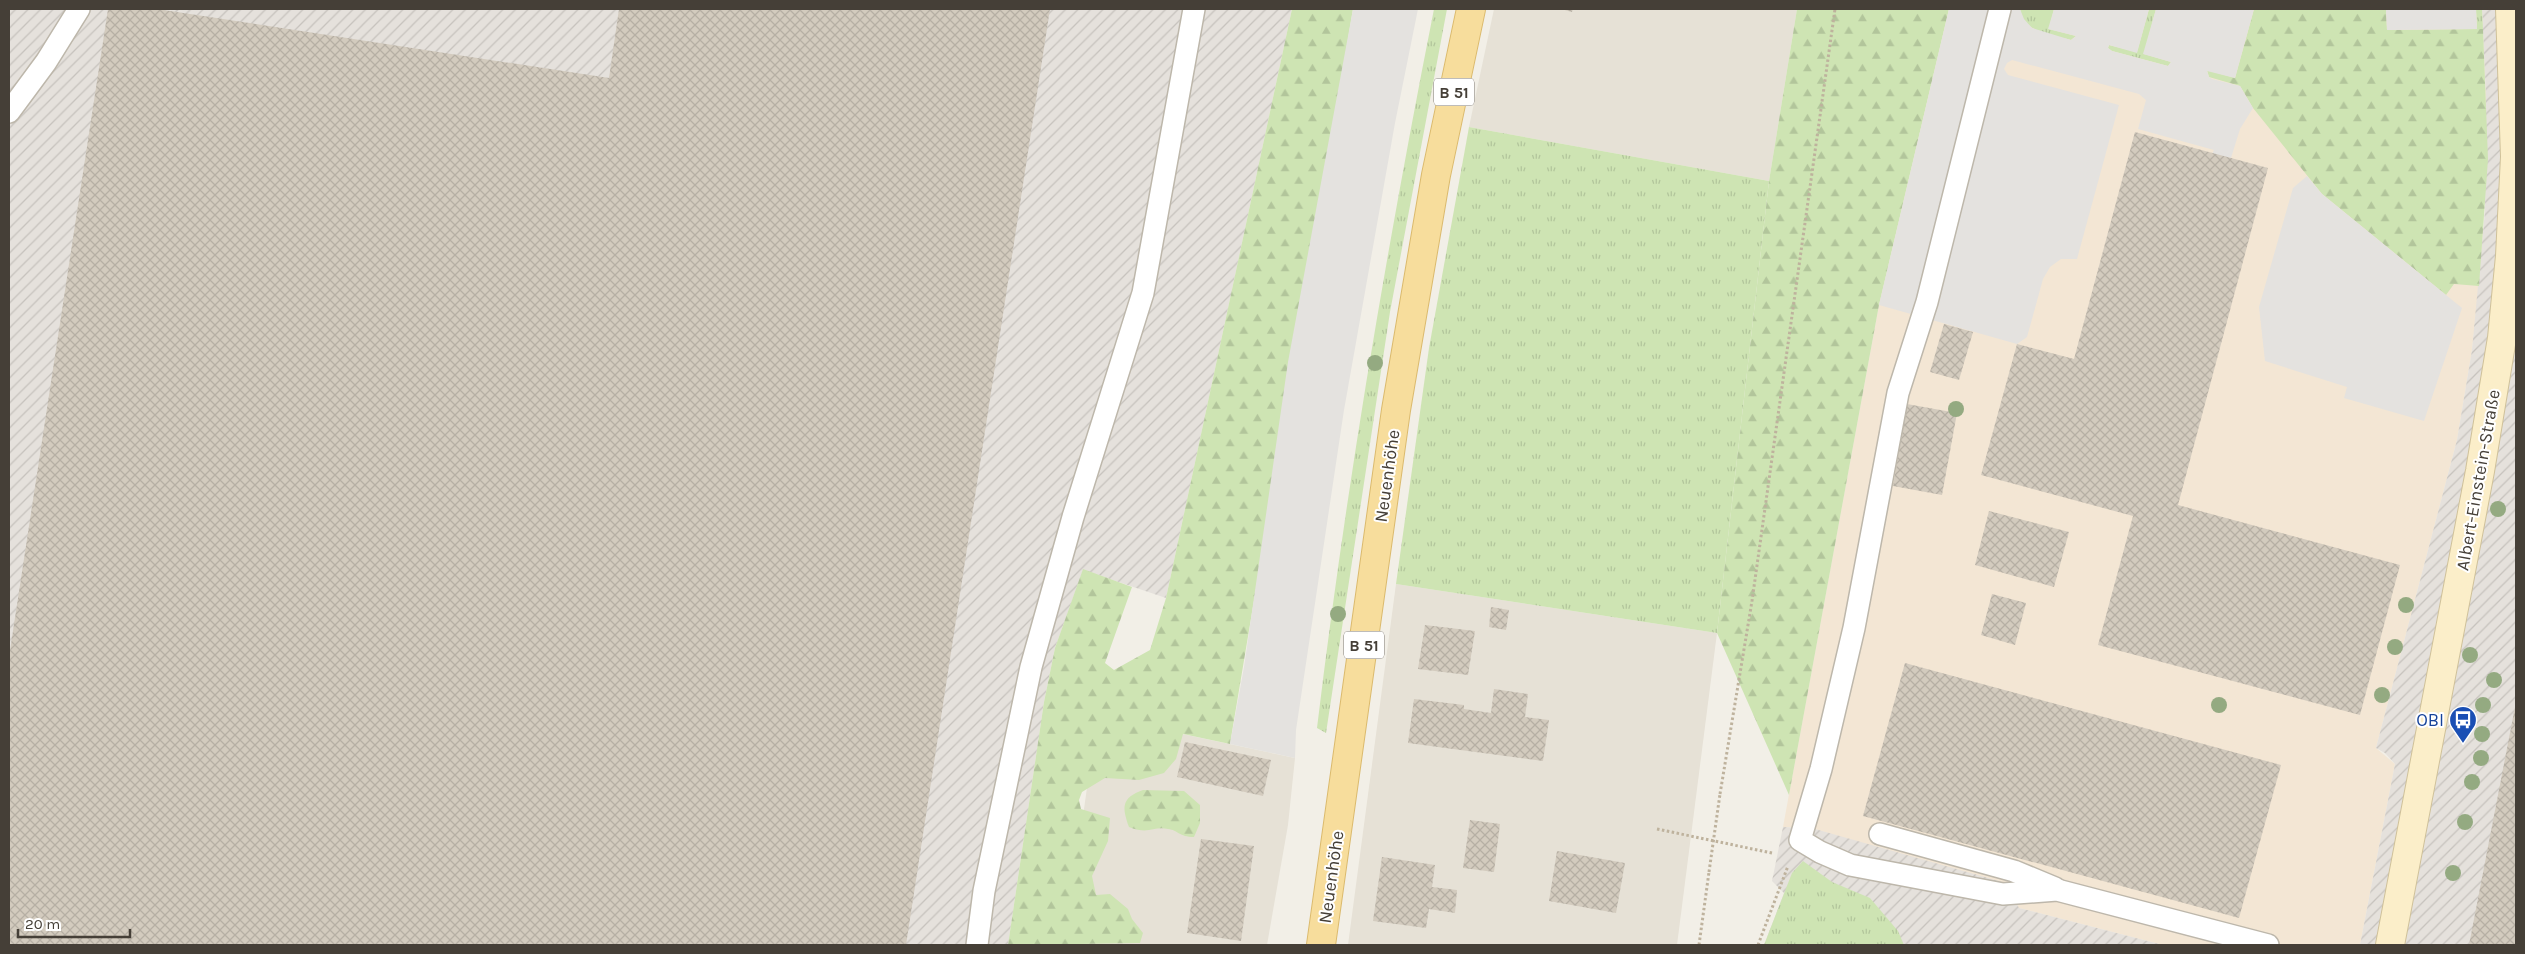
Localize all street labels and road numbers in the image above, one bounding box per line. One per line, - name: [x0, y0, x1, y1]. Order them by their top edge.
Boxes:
- road number: B 51: [1434, 78, 1474, 105]
- street label: Albert-Einstein-Straße: [2451, 388, 2505, 572]
- street label: Neuenhöhe: [1370, 428, 1404, 524]
- road number: B 51: [1344, 632, 1384, 658]
- street label: Neuenhöhe: [1314, 829, 1348, 925]

